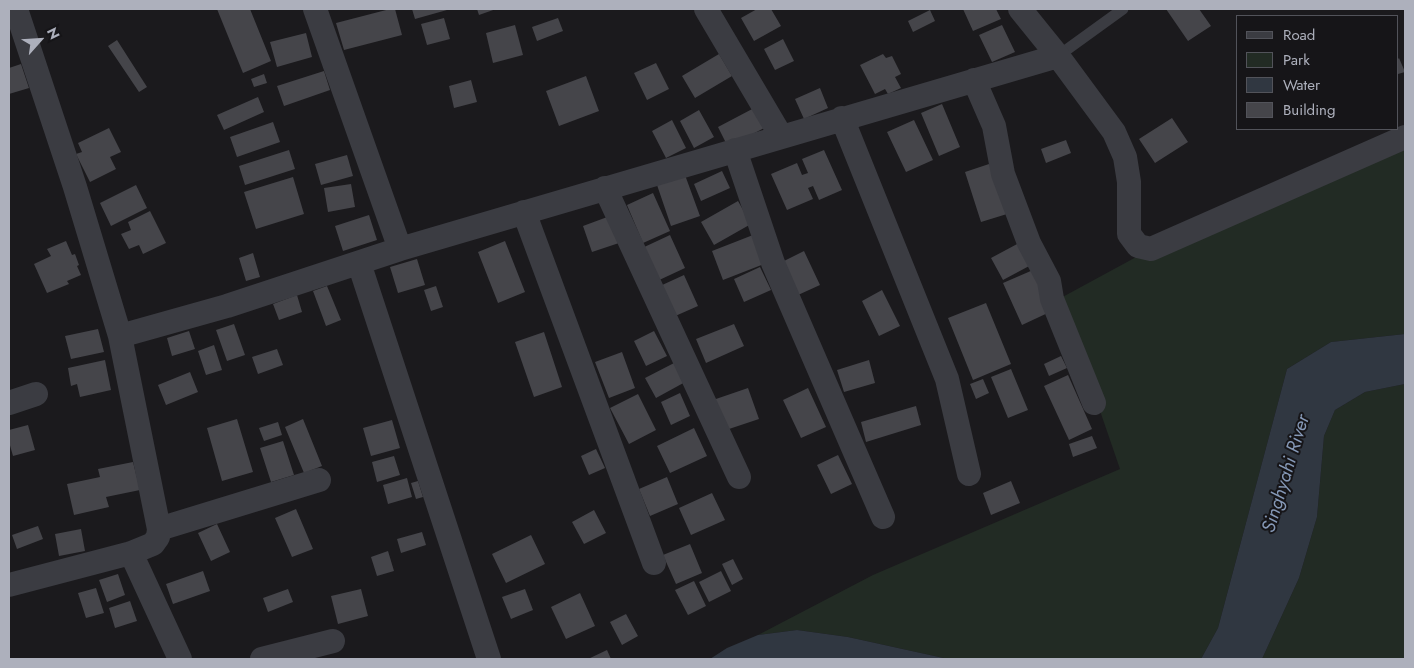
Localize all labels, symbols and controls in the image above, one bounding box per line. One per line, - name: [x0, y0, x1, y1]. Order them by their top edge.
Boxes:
- north arrow: [15, 15, 65, 65]
- legend: [1236, 15, 1399, 130]
- text: N: [42, 24, 65, 43]
- text: Road: [1283, 24, 1315, 46]
- text: Park: [1283, 49, 1310, 71]
- text: Water: [1283, 74, 1320, 96]
- text: Building: [1283, 99, 1335, 121]
- water label: Singhyahi River: [1258, 412, 1316, 536]

